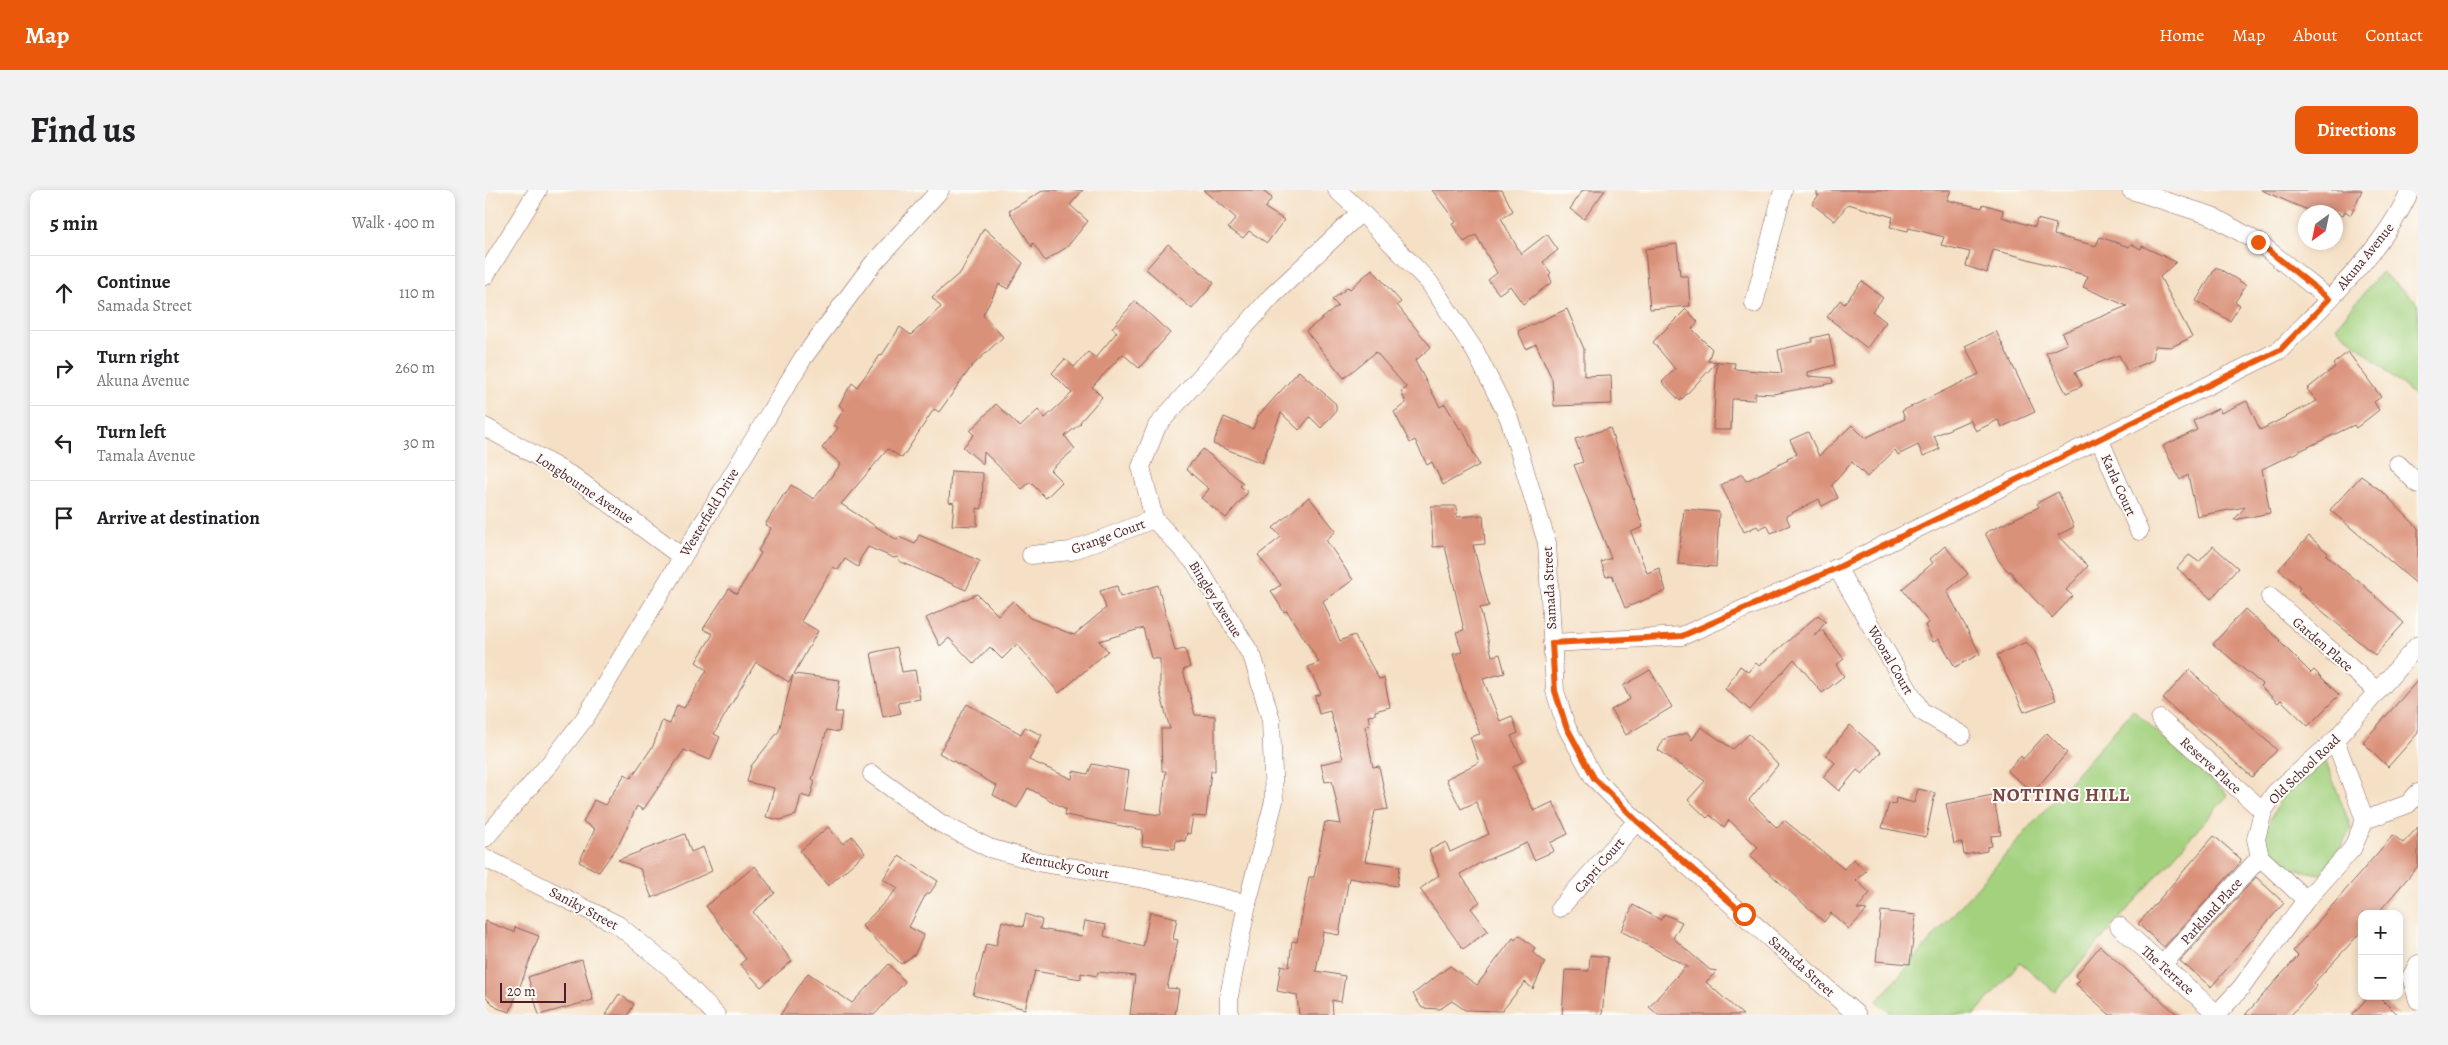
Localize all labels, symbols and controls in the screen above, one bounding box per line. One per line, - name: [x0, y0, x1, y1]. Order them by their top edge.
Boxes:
- text: Map: [25, 19, 69, 51]
- text: Home: [2159, 23, 2204, 47]
- text: Map: [2232, 23, 2265, 47]
- text: About: [2293, 23, 2337, 47]
- text: Contact: [2365, 23, 2423, 47]
- text: Find us: [30, 106, 136, 154]
- button: Directions: [2295, 106, 2418, 154]
- north arrow: [2298, 205, 2343, 250]
- text: 5 min: [50, 209, 98, 237]
- text: Walk · 400 m: [352, 212, 435, 234]
- street label: Akuna Avenue: [2332, 219, 2398, 295]
- route end: [2247, 231, 2270, 254]
- text: Continue: [97, 269, 171, 295]
- icon: ahead: [50, 279, 78, 307]
- text: 110 m: [399, 282, 435, 304]
- text: Samada Street: [97, 295, 192, 317]
- text: Turn right: [97, 344, 179, 370]
- icon: right: [50, 354, 78, 382]
- text: 260 m: [395, 357, 435, 379]
- text: Akuna Avenue: [97, 370, 190, 392]
- text: Turn left: [97, 419, 166, 445]
- icon: left: [50, 429, 78, 457]
- text: 30 m: [403, 432, 435, 454]
- text: Tamala Avenue: [97, 445, 195, 467]
- street label: Longbourne Avenue: [532, 449, 637, 528]
- street label: Karla Court: [2096, 451, 2141, 520]
- street label: Westerfield Drive: [675, 465, 743, 561]
- icon: arrive: [50, 504, 78, 532]
- text: Arrive at destination: [97, 505, 260, 531]
- street label: Grange Court: [1068, 514, 1148, 559]
- street label: Samada Street: [1538, 546, 1561, 630]
- street label: Bingley Avenue: [1184, 557, 1247, 641]
- street label: Garden Place: [2288, 613, 2357, 676]
- street label: Wooral Court: [1863, 621, 1918, 699]
- street label: Old School Road: [2264, 730, 2345, 809]
- street label: Reserve Place: [2176, 733, 2245, 798]
- district label: NOTTING HILL: [1992, 782, 2130, 808]
- street label: Capri Court: [1570, 833, 1629, 897]
- street label: Kentucky Court: [1019, 848, 1111, 883]
- street label: Parkland Place: [2176, 874, 2246, 949]
- street label: Saniky Street: [546, 882, 622, 935]
- route start: [1733, 903, 1756, 926]
- map controls: [2358, 910, 2403, 1000]
- button: +: [2358, 910, 2403, 955]
- street label: Samada Street: [1764, 932, 1839, 1001]
- street label: The Terrace: [2137, 942, 2198, 999]
- button: −: [2358, 955, 2403, 1000]
- scale bar: [500, 980, 566, 1003]
- text: 20 m: [507, 982, 536, 1001]

